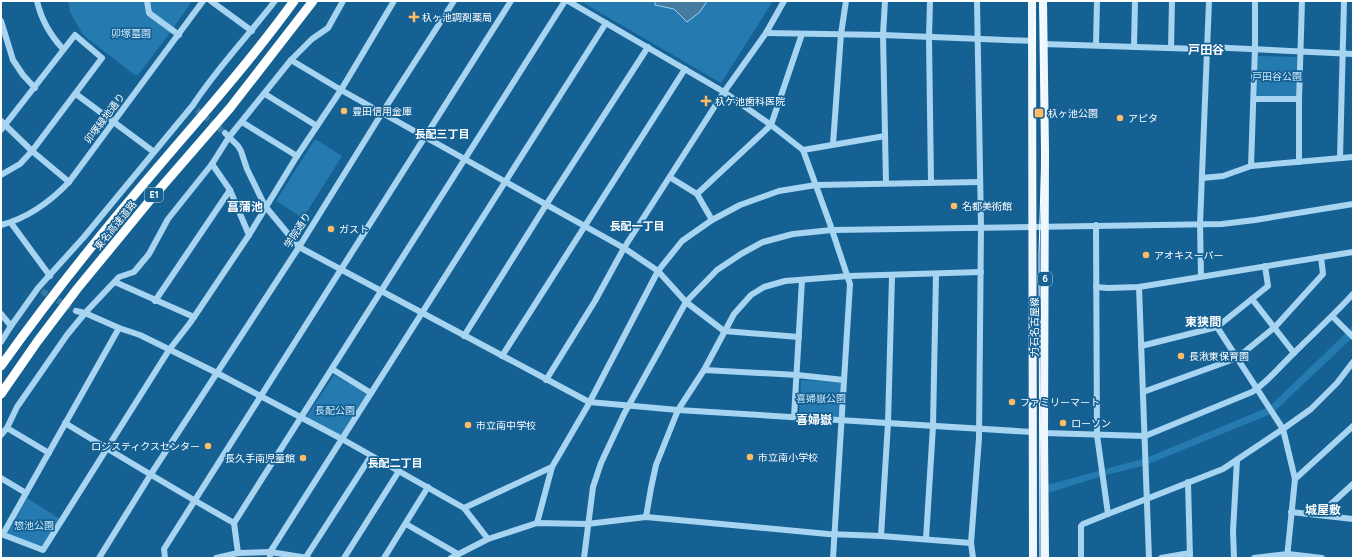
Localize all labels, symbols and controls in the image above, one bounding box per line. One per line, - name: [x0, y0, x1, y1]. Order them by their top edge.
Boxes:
- place label: 杁ヶ池調剤薬局: [422, 11, 492, 24]
- marker: 杁ヶ池調剤薬局: [409, 12, 419, 22]
- park label: 卯塚墓園: [111, 27, 151, 40]
- district label: 戸田谷: [1188, 43, 1224, 57]
- park label: 戸田谷公園: [1252, 70, 1302, 83]
- street label: 卯塚緑地通り: [81, 90, 128, 146]
- marker: 杁ケ池歯科医院: [700, 95, 712, 107]
- place label: 杁ケ池歯科医院: [715, 95, 785, 108]
- place label: 豊田信用金庫: [352, 105, 412, 118]
- marker: 豊田信用金庫: [339, 106, 349, 116]
- marker: 杁ヶ池公園: [1033, 107, 1045, 119]
- place label: 杁ヶ池公園: [1048, 107, 1098, 120]
- place label: アピタ: [1128, 112, 1158, 125]
- marker: アピタ: [1115, 113, 1125, 123]
- district label: 長配三丁目: [415, 128, 470, 141]
- road number: E1: [145, 188, 163, 202]
- street label: 東名高速道路: [91, 198, 139, 253]
- district label: 菖蒲池: [227, 200, 263, 214]
- place label: 名都美術館: [962, 200, 1012, 213]
- marker: 名都美術館: [949, 201, 959, 211]
- street label: 学院通り: [281, 210, 314, 251]
- district label: 長配一丁目: [610, 220, 665, 233]
- place label: ガスト: [339, 223, 369, 236]
- marker: ガスト: [326, 224, 336, 234]
- place label: アオキスーパー: [1154, 249, 1224, 262]
- marker: アオキスーパー: [1141, 250, 1151, 260]
- road number: 6: [1038, 272, 1052, 286]
- street label: 力石名古屋線: [1028, 297, 1041, 357]
- district label: 東狭間: [1185, 315, 1221, 329]
- place label: 長湫東保育園: [1189, 350, 1249, 363]
- marker: 長湫東保育園: [1176, 351, 1186, 361]
- park label: 喜婦嶽公園: [796, 392, 846, 405]
- place label: ファミリーマート: [1020, 396, 1100, 409]
- marker: ファミリーマート: [1007, 397, 1017, 407]
- park label: 長配公園: [315, 404, 355, 417]
- district label: 喜婦嶽: [796, 413, 832, 427]
- place label: ローソン: [1071, 417, 1111, 430]
- marker: ローソン: [1058, 418, 1068, 428]
- place label: 市立南中学校: [476, 419, 536, 432]
- marker: 市立南中学校: [463, 420, 473, 430]
- place label: ロジスティクスセンター: [91, 440, 200, 453]
- marker: ロジスティクスセンター: [203, 441, 213, 451]
- place label: 市立南小学校: [758, 451, 818, 464]
- place label: 長久手南児童館: [225, 452, 295, 465]
- marker: 市立南小学校: [745, 452, 755, 462]
- marker: 長久手南児童館: [298, 453, 308, 463]
- district label: 長配二丁目: [368, 457, 423, 470]
- district label: 城屋敷: [1305, 503, 1341, 517]
- park label: 惣池公園: [14, 519, 54, 532]

